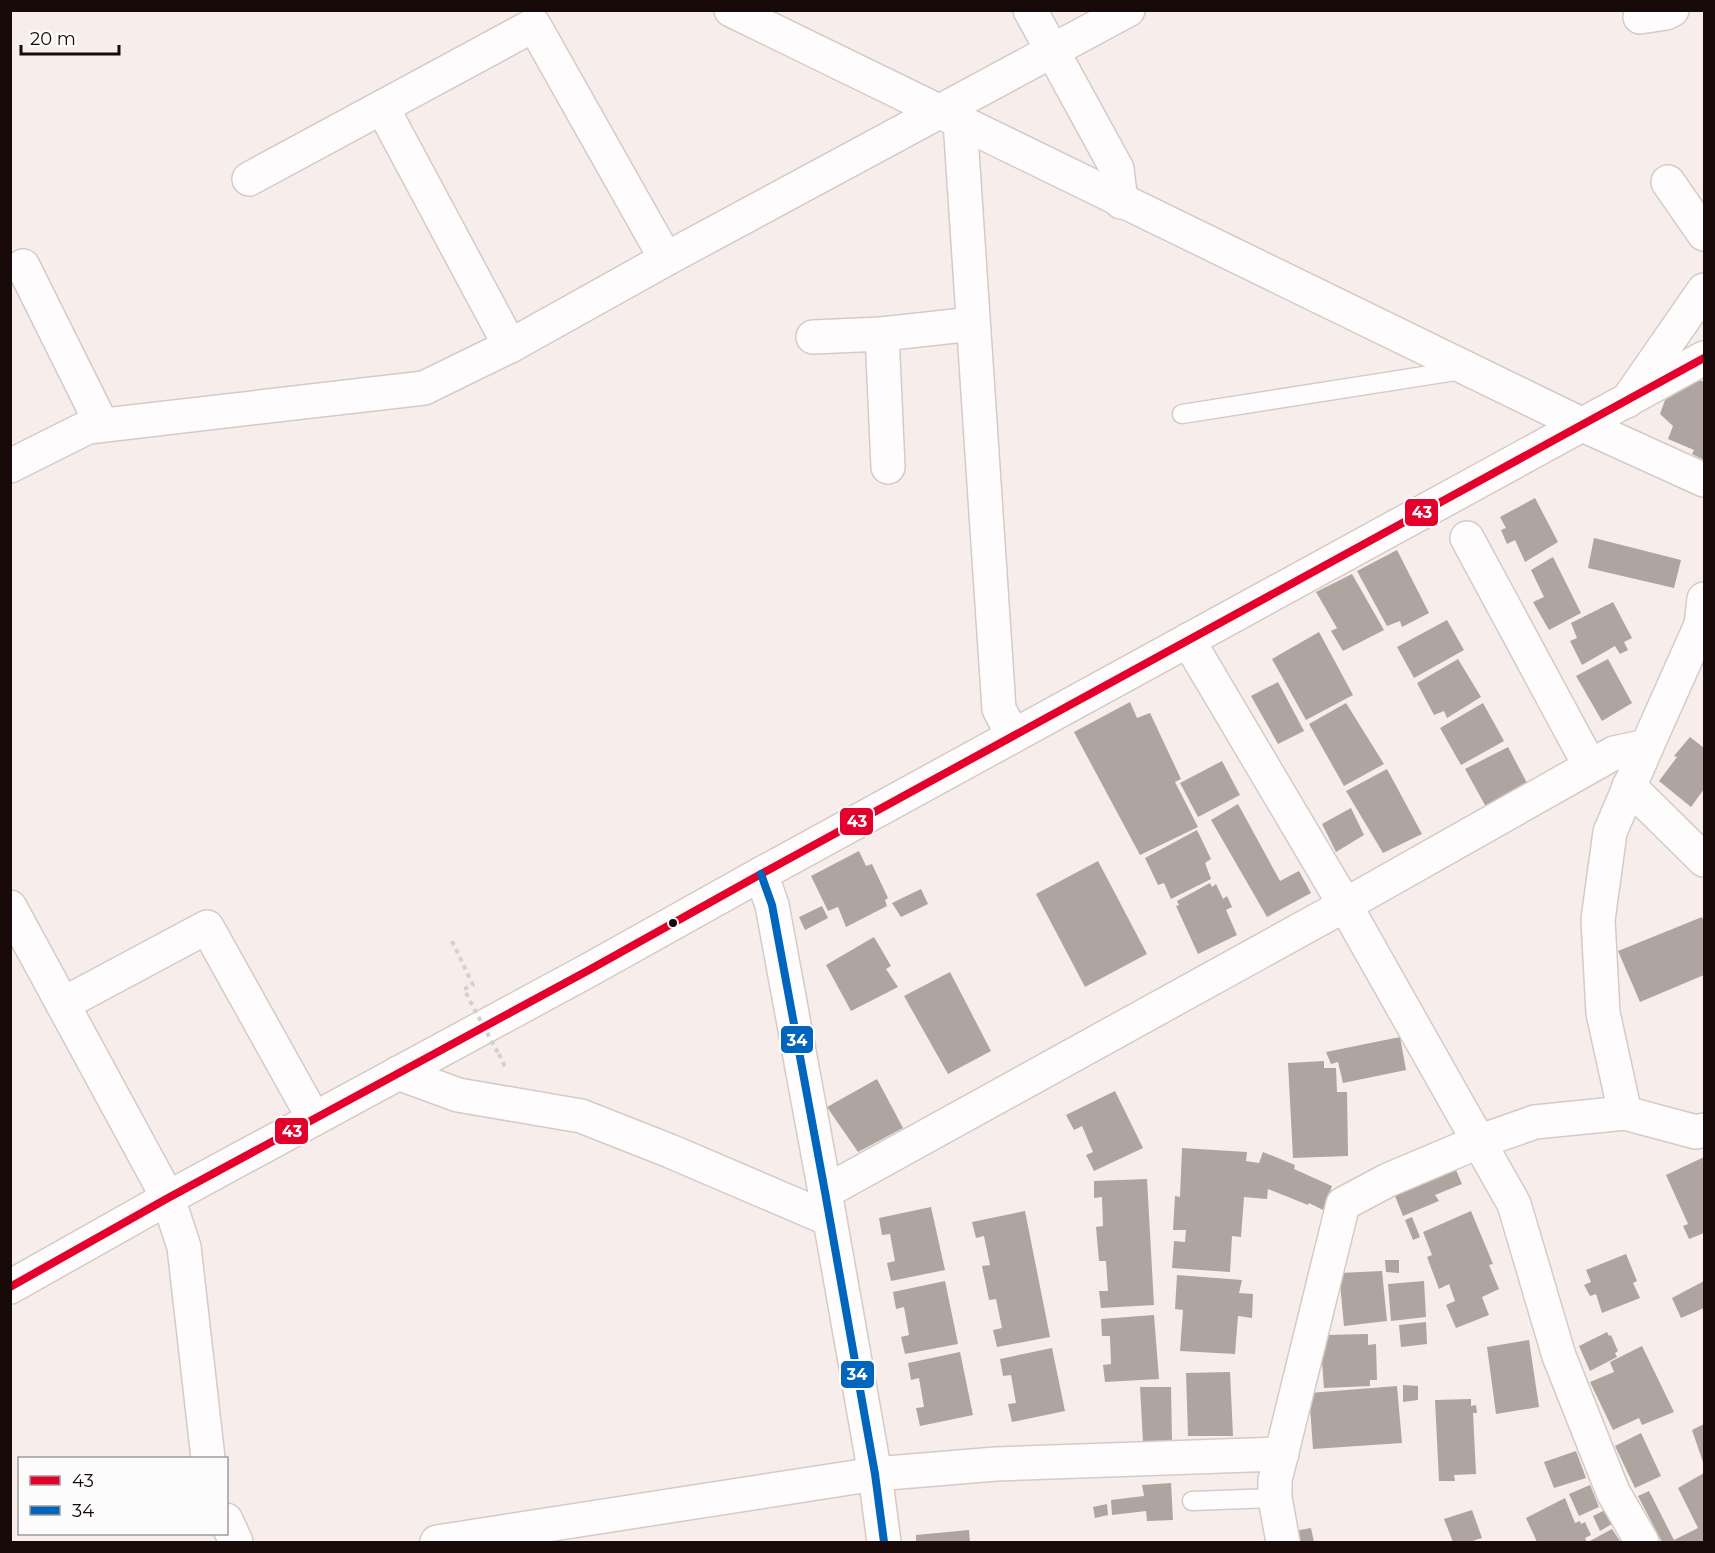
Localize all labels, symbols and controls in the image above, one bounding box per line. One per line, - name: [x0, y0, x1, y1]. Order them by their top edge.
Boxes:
- scale bar: [21, 18, 118, 56]
- text: 20 m: [30, 28, 76, 50]
- line badge: 43: [1404, 498, 1439, 527]
- text: 43: [1412, 503, 1432, 522]
- line badge: 43: [839, 807, 874, 836]
- text: 43: [847, 812, 867, 831]
- unlabelled marker: [667, 917, 679, 929]
- line badge: 34: [780, 1025, 814, 1054]
- text: 34: [786, 1031, 807, 1050]
- line badge: 43: [274, 1117, 309, 1145]
- text: 43: [282, 1122, 302, 1141]
- line badge: 34: [840, 1360, 875, 1389]
- text: 34: [846, 1365, 867, 1384]
- legend: [18, 1457, 228, 1535]
- text: 43: [72, 1470, 94, 1492]
- text: 34: [72, 1500, 94, 1522]

